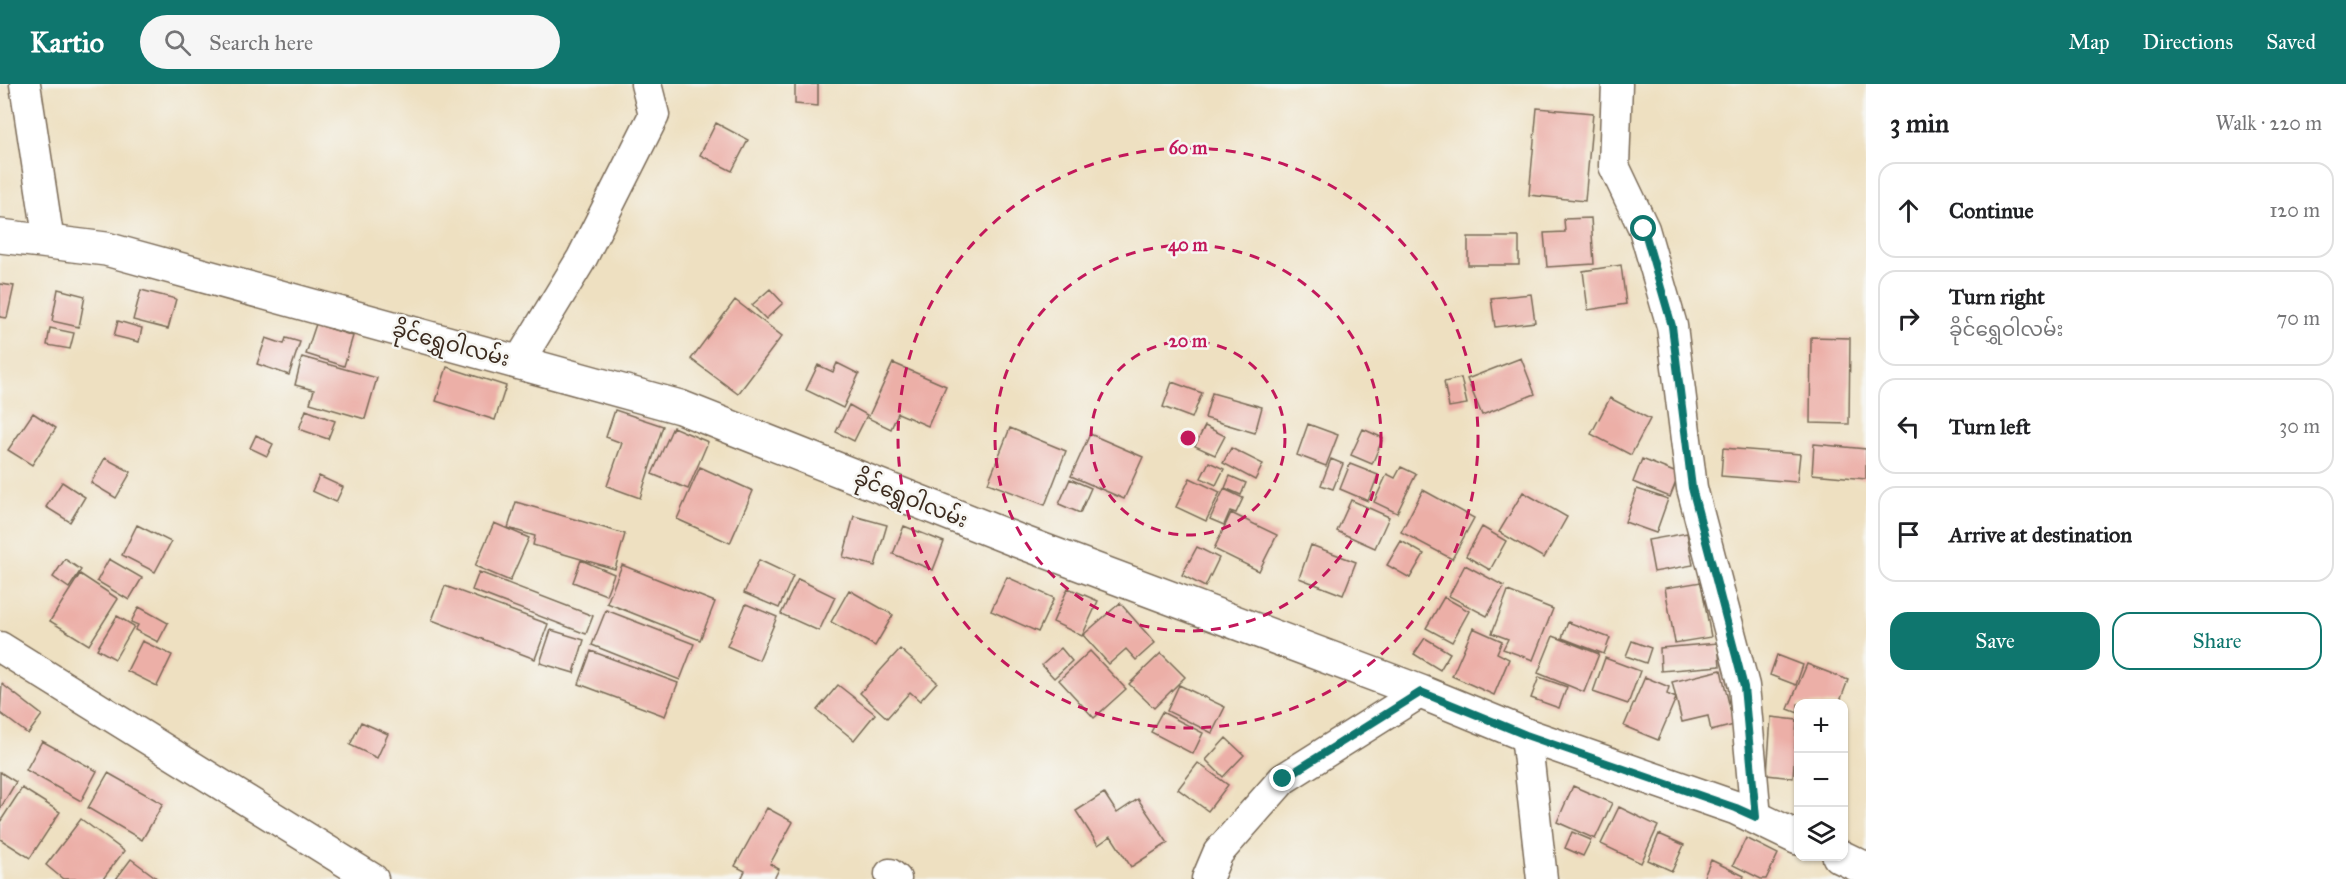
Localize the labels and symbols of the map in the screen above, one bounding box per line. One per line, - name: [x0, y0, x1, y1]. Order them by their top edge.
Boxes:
- text: 60 m: [1169, 137, 1208, 159]
- route start: [1630, 215, 1656, 241]
- text: 40 m: [1168, 234, 1209, 257]
- street label: ခိုင်ရွှေဝါလမ်း: [389, 313, 513, 376]
- text: 20 m: [1169, 330, 1208, 352]
- centre of rings: [1178, 428, 1198, 448]
- street label: ခိုင်ရွှေဝါလမ်း: [849, 462, 973, 537]
- route end: [1269, 765, 1295, 791]

